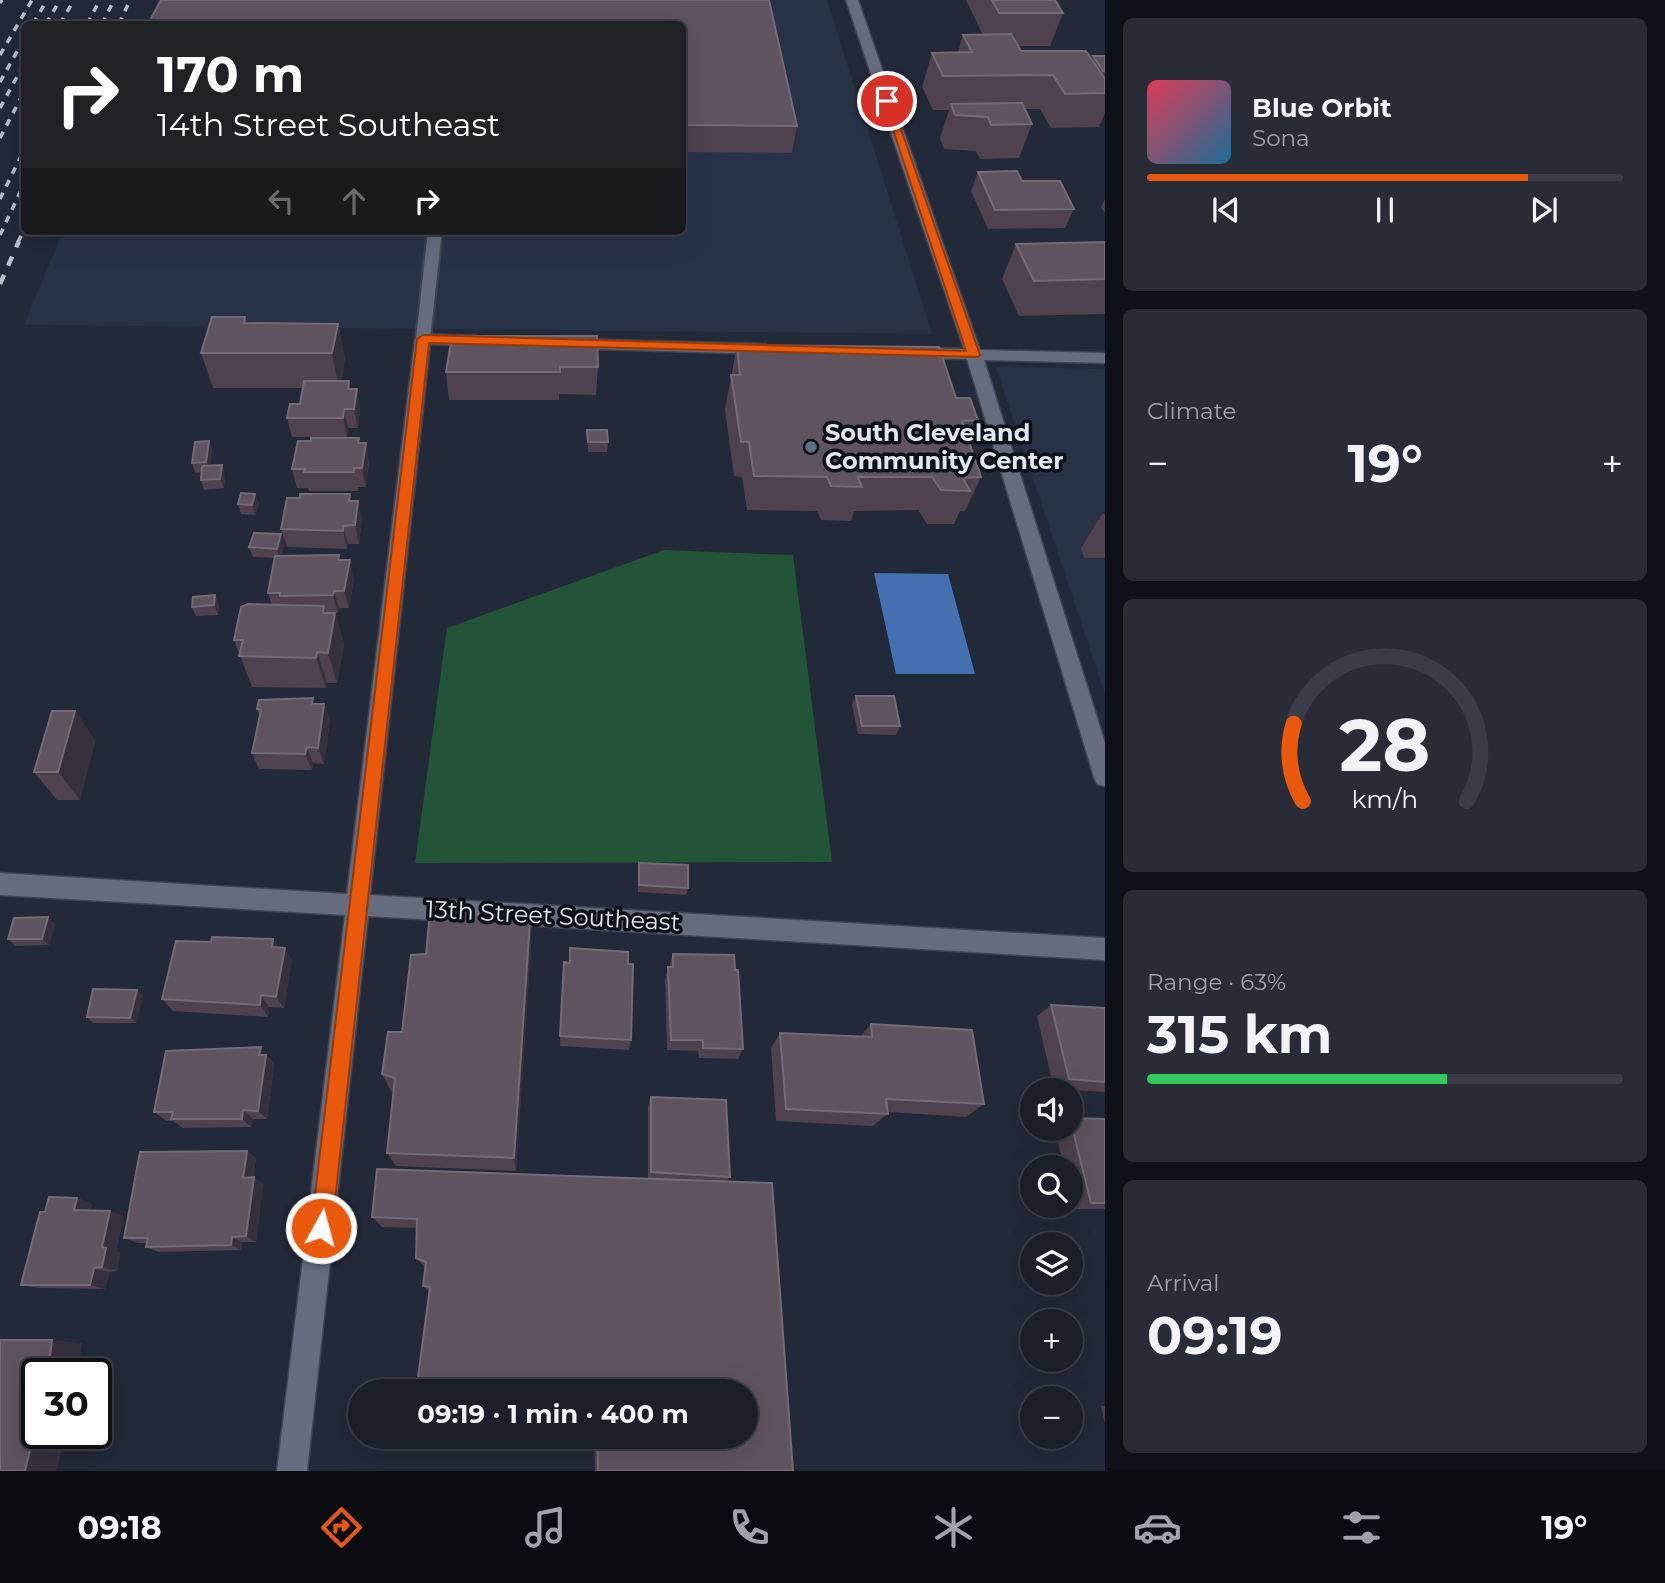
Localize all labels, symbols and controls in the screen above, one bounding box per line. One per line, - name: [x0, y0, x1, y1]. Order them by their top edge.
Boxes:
- text: 170 m: [157, 45, 304, 104]
- icon: right: [42, 49, 133, 140]
- pin: [857, 71, 917, 131]
- icon: arrive: [868, 82, 906, 120]
- text: Blue Orbit: [1252, 92, 1391, 124]
- text: 14th Street Southeast: [157, 105, 500, 144]
- text: Sona: [1252, 124, 1310, 152]
- icon: left: [262, 182, 300, 220]
- icon: ahead: [335, 182, 373, 220]
- icon: right: [408, 182, 446, 220]
- icon: previous: [1207, 191, 1245, 229]
- icon: pause: [1366, 191, 1404, 229]
- icon: next: [1525, 191, 1563, 229]
- text: Climate: [1147, 397, 1236, 425]
- place label: South Cleveland Community Center: [825, 418, 1063, 475]
- text: 19°: [1347, 432, 1423, 495]
- marker: South Cleveland Community Center: [803, 439, 819, 455]
- text: −: [1147, 440, 1169, 487]
- text: +: [1601, 440, 1623, 487]
- text: 28: [1340, 702, 1431, 790]
- text: km/h: [1352, 784, 1418, 814]
- street label: 13th Street Southeast: [425, 894, 681, 937]
- text: Range · 63%: [1147, 968, 1286, 996]
- text: 315 km: [1147, 1003, 1332, 1066]
- map controls: [1020, 1078, 1083, 1449]
- button: sound: [1020, 1078, 1083, 1141]
- button: search: [1020, 1155, 1083, 1218]
- position arrow: [284, 1191, 358, 1265]
- button: layers: [1020, 1232, 1083, 1295]
- text: Arrival: [1147, 1269, 1220, 1297]
- text: 09:19: [1147, 1304, 1283, 1367]
- button: +: [1020, 1309, 1083, 1372]
- speed limit sign: 30: [21, 1358, 112, 1449]
- button: −: [1020, 1386, 1083, 1449]
- text: 09:19 · 1 min · 400 m: [417, 1398, 689, 1430]
- icon: directions: [317, 1503, 366, 1552]
- icon: music: [521, 1503, 570, 1552]
- icon: phone: [725, 1503, 774, 1552]
- icon: climate: [929, 1503, 978, 1552]
- icon: car: [1133, 1503, 1182, 1552]
- icon: filters: [1337, 1503, 1386, 1552]
- text: 09:18: [78, 1508, 162, 1547]
- text: 19°: [1541, 1508, 1587, 1547]

